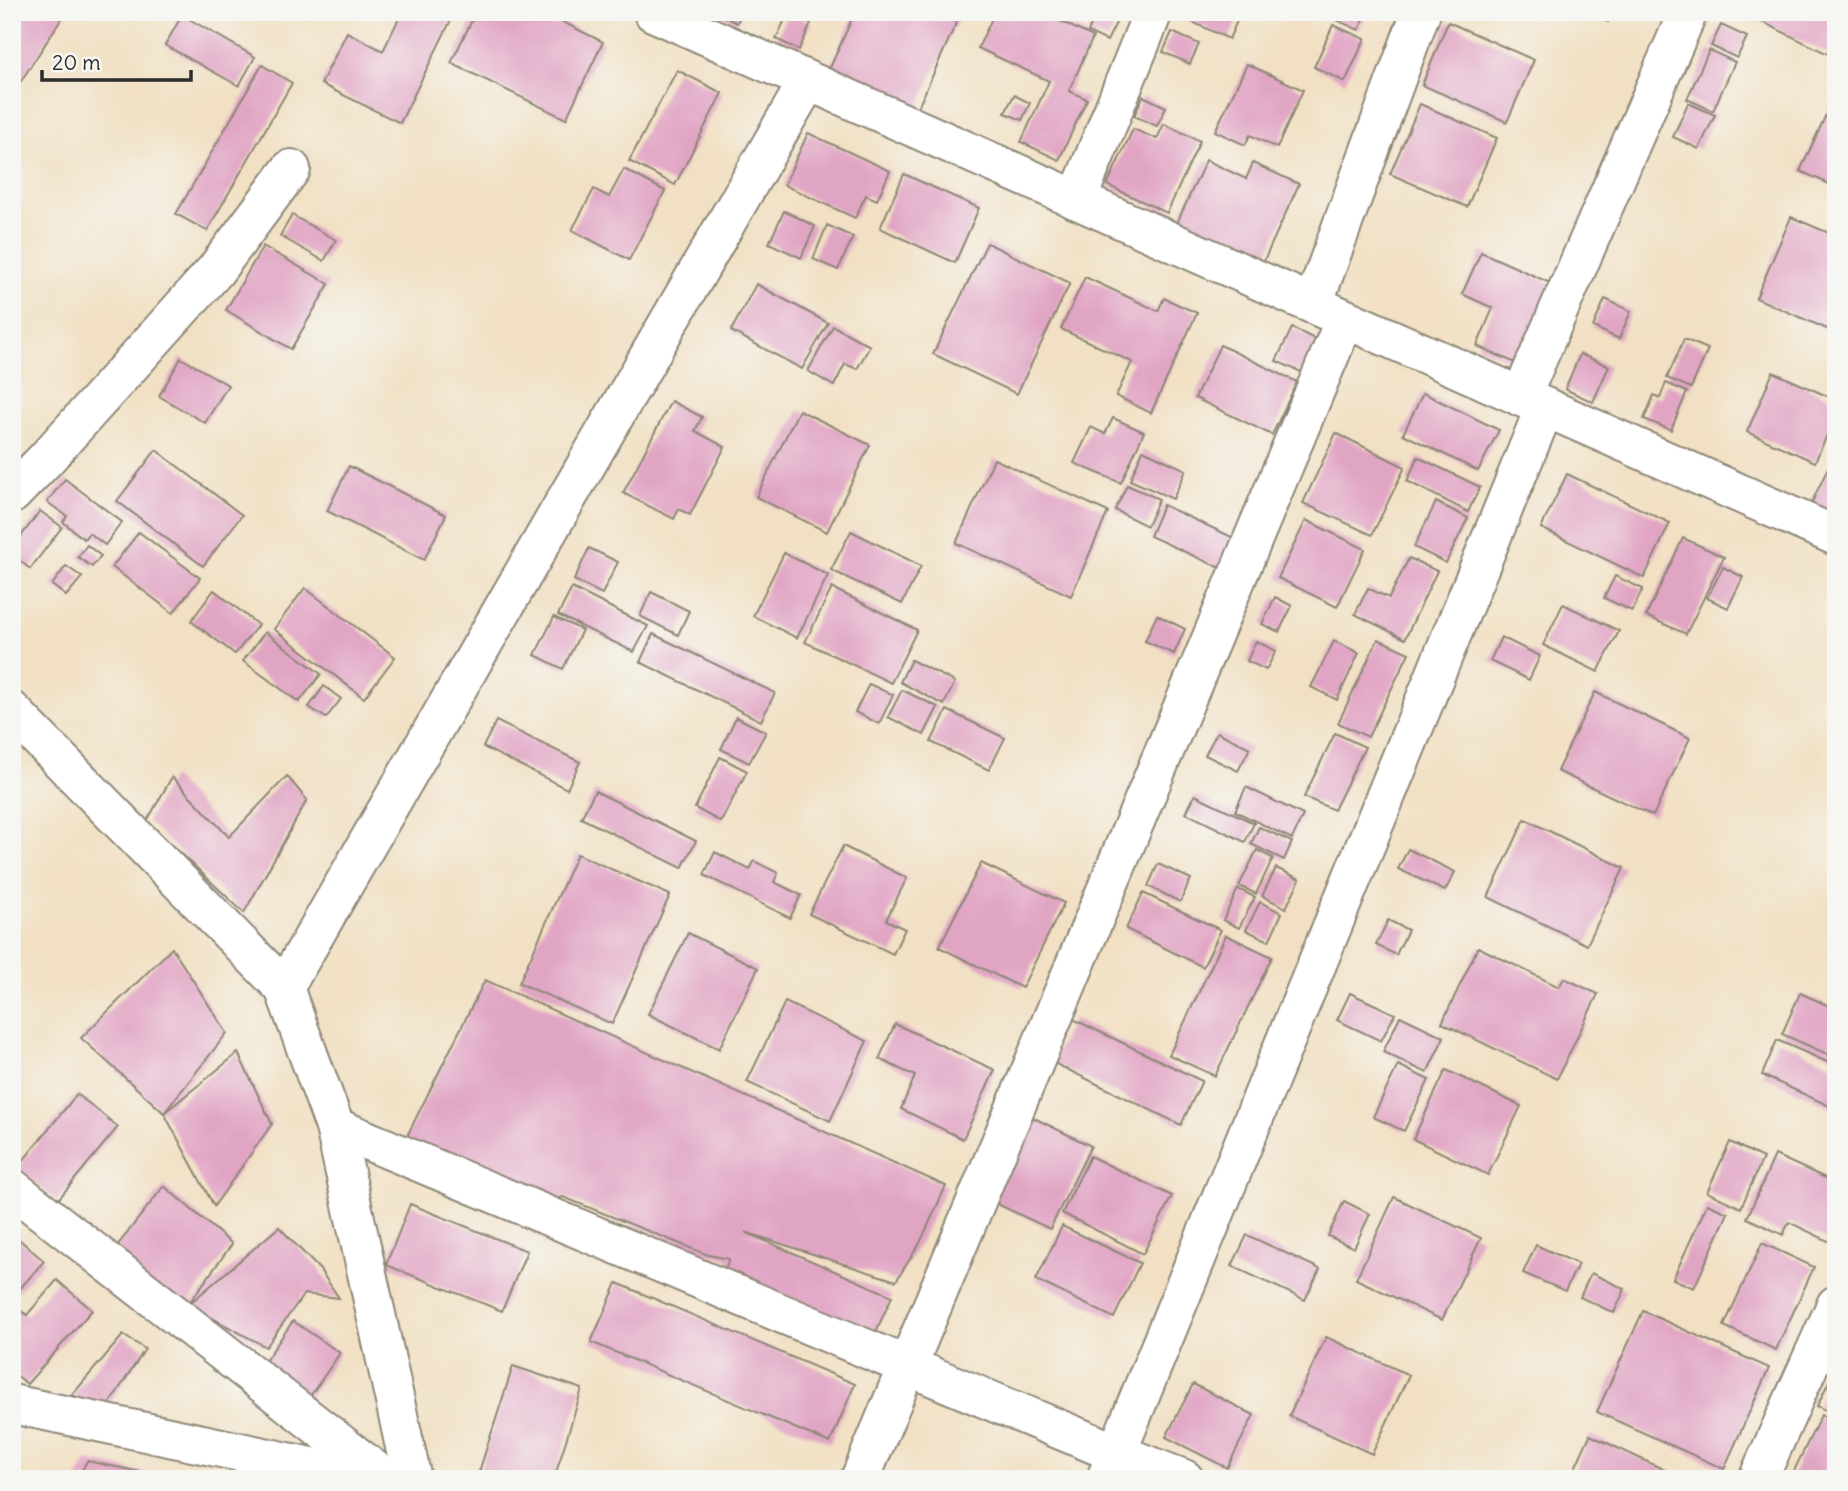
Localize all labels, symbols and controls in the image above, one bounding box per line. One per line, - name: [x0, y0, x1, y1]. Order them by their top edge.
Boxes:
- scale bar: [42, 38, 191, 82]
- text: 20 m: [52, 49, 101, 76]

